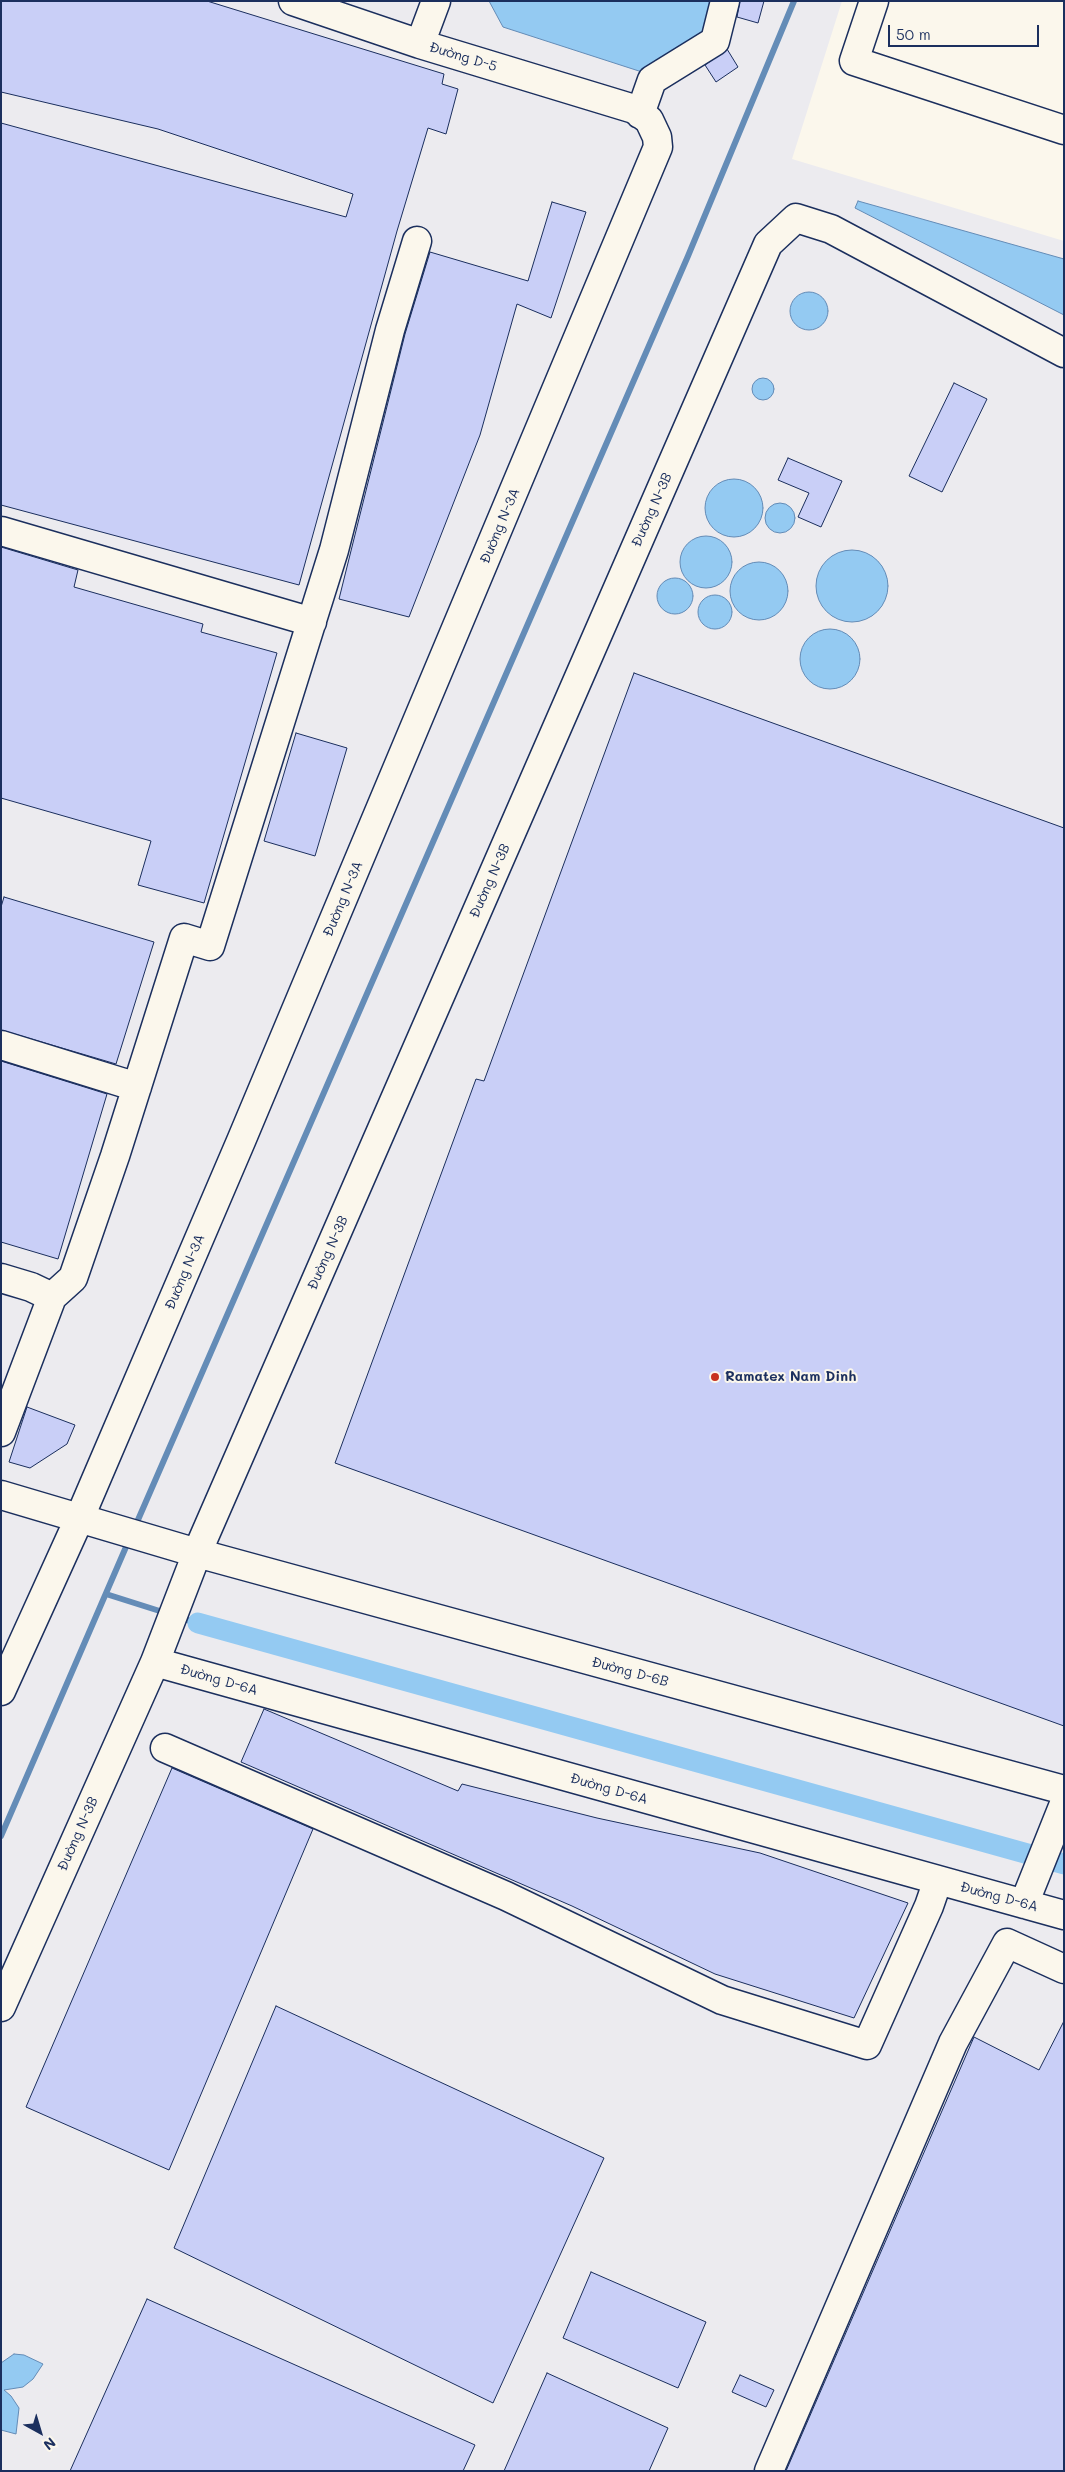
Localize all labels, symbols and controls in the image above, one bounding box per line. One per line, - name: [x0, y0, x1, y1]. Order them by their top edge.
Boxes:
- scale bar: [890, 15, 1041, 47]
- text: 50 m: [896, 24, 931, 44]
- street label: Đường D-5: [427, 39, 499, 75]
- street label: Đường N-3B: [628, 470, 676, 550]
- street label: Đường N-3A: [477, 486, 523, 566]
- street label: Đường N-3B: [466, 841, 514, 921]
- street label: Đường N-3A: [320, 859, 366, 939]
- street label: Đường N-3B: [304, 1213, 352, 1293]
- street label: Đường N-3A: [162, 1232, 208, 1312]
- place label: Ramatex Nam Dinh: [725, 1369, 856, 1385]
- marker: Ramatex Nam Dinh: [709, 1371, 721, 1383]
- street label: Đường D-6B: [590, 1654, 670, 1690]
- street label: Đường D-6A: [178, 1661, 260, 1699]
- street label: Đường D-6A: [568, 1770, 650, 1808]
- street label: Đường N-3B: [54, 1794, 102, 1874]
- street label: Đường D-6A: [958, 1879, 1040, 1915]
- north arrow: [15, 2407, 65, 2457]
- text: N: [40, 2433, 60, 2455]

